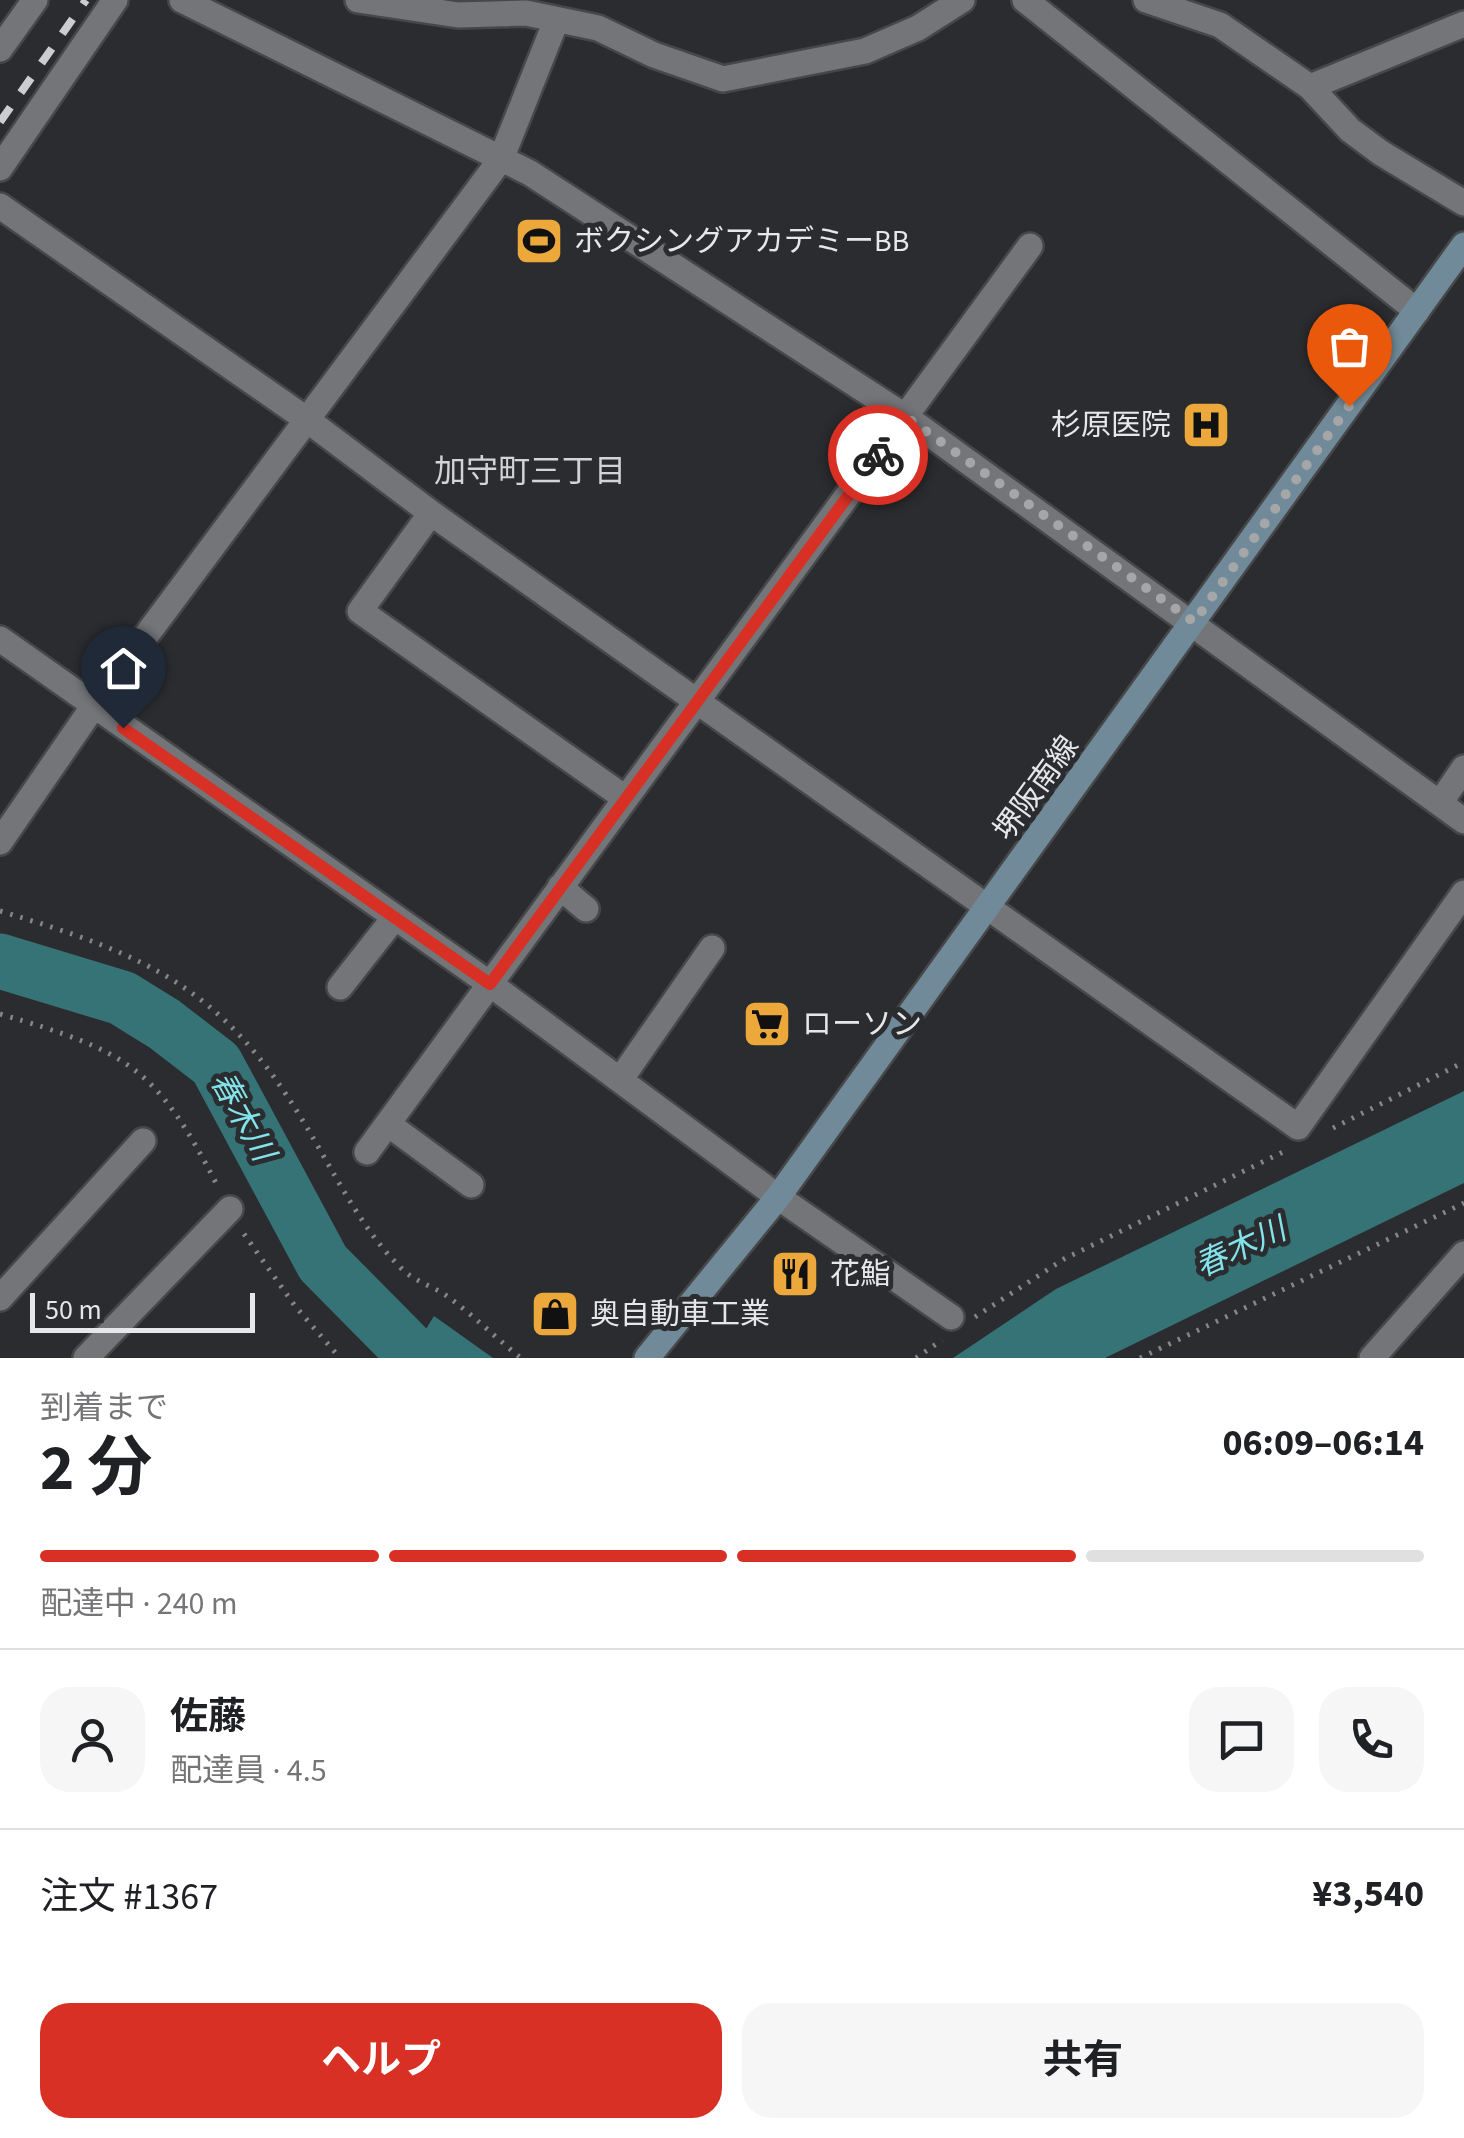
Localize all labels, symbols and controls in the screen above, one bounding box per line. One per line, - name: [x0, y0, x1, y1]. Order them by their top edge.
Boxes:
- sports icon: ボクシングアカデミーBB: [513, 215, 565, 267]
- place label: ボクシングアカデミーBB: [574, 220, 909, 263]
- pin: [1307, 304, 1392, 407]
- icon: bag: [1322, 319, 1377, 374]
- hospital icon: 杉原医院: [1180, 399, 1232, 451]
- place label: 杉原医院: [1051, 404, 1171, 447]
- courier: [828, 405, 928, 505]
- icon: bike: [851, 428, 906, 483]
- district label: 加守町三丁目: [434, 449, 626, 495]
- pin: [81, 626, 166, 729]
- icon: home: [96, 641, 151, 696]
- street label: 堺阪南線: [984, 727, 1089, 849]
- supermarket icon: ローソン: [741, 998, 793, 1050]
- place label: ローソン: [802, 1003, 922, 1046]
- water label: 春木川: [199, 1063, 287, 1172]
- water label: 春木川: [1187, 1206, 1296, 1289]
- restaurant icon: 花鮨: [769, 1248, 821, 1300]
- place label: 花鮨: [830, 1253, 890, 1296]
- scale bar: [30, 1288, 255, 1332]
- shop icon: 奥自動車工業: [529, 1288, 581, 1340]
- text: 50 m: [45, 1290, 102, 1330]
- place label: 奥自動車工業: [590, 1293, 770, 1336]
- text: 到着まで: [40, 1385, 168, 1431]
- text: 06:09–06:14: [1222, 1416, 1424, 1470]
- text: 2 分: [40, 1422, 152, 1515]
- text: 配達中 · 240 m: [40, 1581, 237, 1627]
- button: person: [40, 1687, 145, 1792]
- button: chat: [1189, 1687, 1294, 1792]
- button: phone: [1319, 1687, 1424, 1792]
- text: 佐藤: [170, 1690, 246, 1744]
- text: 配達員 · 4.5: [170, 1748, 327, 1794]
- text: ¥3,540: [1312, 1867, 1424, 1921]
- text: 注文 #1367: [40, 1870, 218, 1924]
- button: ヘルプ: [40, 2003, 722, 2118]
- button: 共有: [742, 2003, 1424, 2118]

